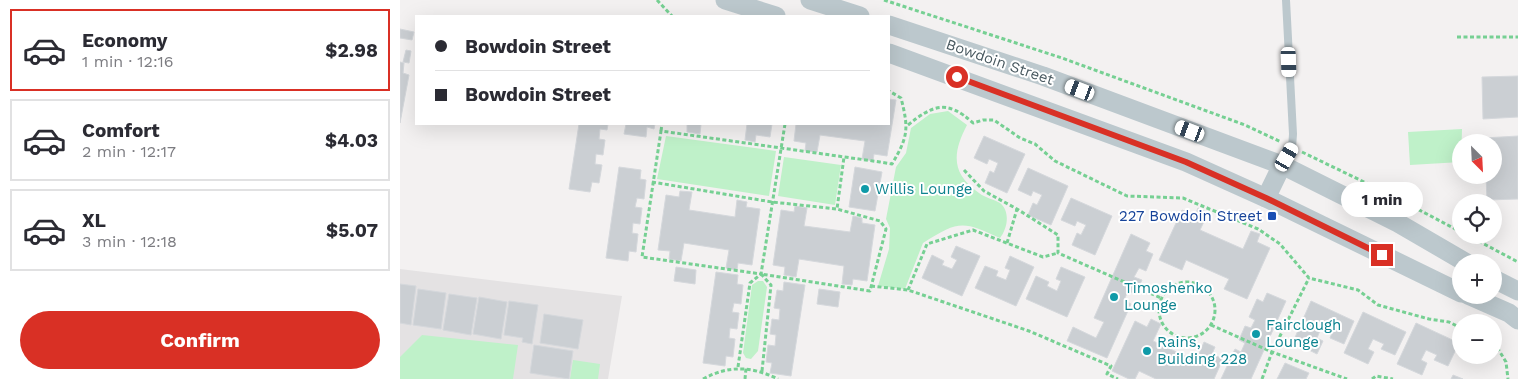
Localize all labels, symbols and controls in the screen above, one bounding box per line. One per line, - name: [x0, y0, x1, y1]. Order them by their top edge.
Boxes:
- icon: car: [22, 28, 67, 73]
- text: Economy: [82, 29, 167, 52]
- text: Bowdoin Street: [465, 35, 611, 58]
- street label: Bowdoin Street: [944, 35, 1057, 89]
- text: $2.98: [325, 39, 378, 62]
- car: [1280, 47, 1297, 77]
- text: 1 min · 12:16: [82, 52, 174, 71]
- route start: [946, 66, 968, 88]
- car: [1063, 78, 1096, 102]
- text: Bowdoin Street: [465, 83, 611, 106]
- icon: car: [22, 118, 67, 163]
- text: Comfort: [82, 119, 160, 142]
- car: [1173, 119, 1206, 143]
- text: $4.03: [325, 129, 378, 152]
- north arrow: [1452, 134, 1502, 184]
- map controls: [1452, 134, 1502, 364]
- car: [1273, 140, 1300, 174]
- text: 2 min · 12:17: [82, 142, 176, 161]
- place label: Willis Lounge: [875, 180, 973, 198]
- callout: 1 min: [1341, 182, 1423, 218]
- marker: Willis Lounge: [859, 183, 871, 195]
- text: 1 min: [1361, 190, 1403, 209]
- button: locate: [1452, 194, 1502, 244]
- place label: 227 Bowdoin Street: [1119, 207, 1263, 225]
- icon: car: [22, 208, 67, 253]
- text: XL: [82, 209, 106, 232]
- marker: 227 Bowdoin Street: [1266, 210, 1278, 222]
- text: $5.07: [326, 219, 378, 242]
- text: 3 min · 12:18: [82, 232, 177, 251]
- route end: [1371, 244, 1393, 266]
- button: +: [1452, 254, 1502, 304]
- place label: Timoshenko Lounge: [1124, 279, 1212, 314]
- marker: Timoshenko Lounge: [1108, 291, 1120, 303]
- button: Confirm: [20, 311, 380, 369]
- button: −: [1452, 314, 1502, 364]
- place label: Fairclough Lounge: [1266, 316, 1341, 351]
- marker: Fairclough Lounge: [1250, 328, 1262, 340]
- place label: Rains, Building 228: [1157, 333, 1247, 368]
- marker: Rains, Building 228: [1141, 345, 1153, 357]

